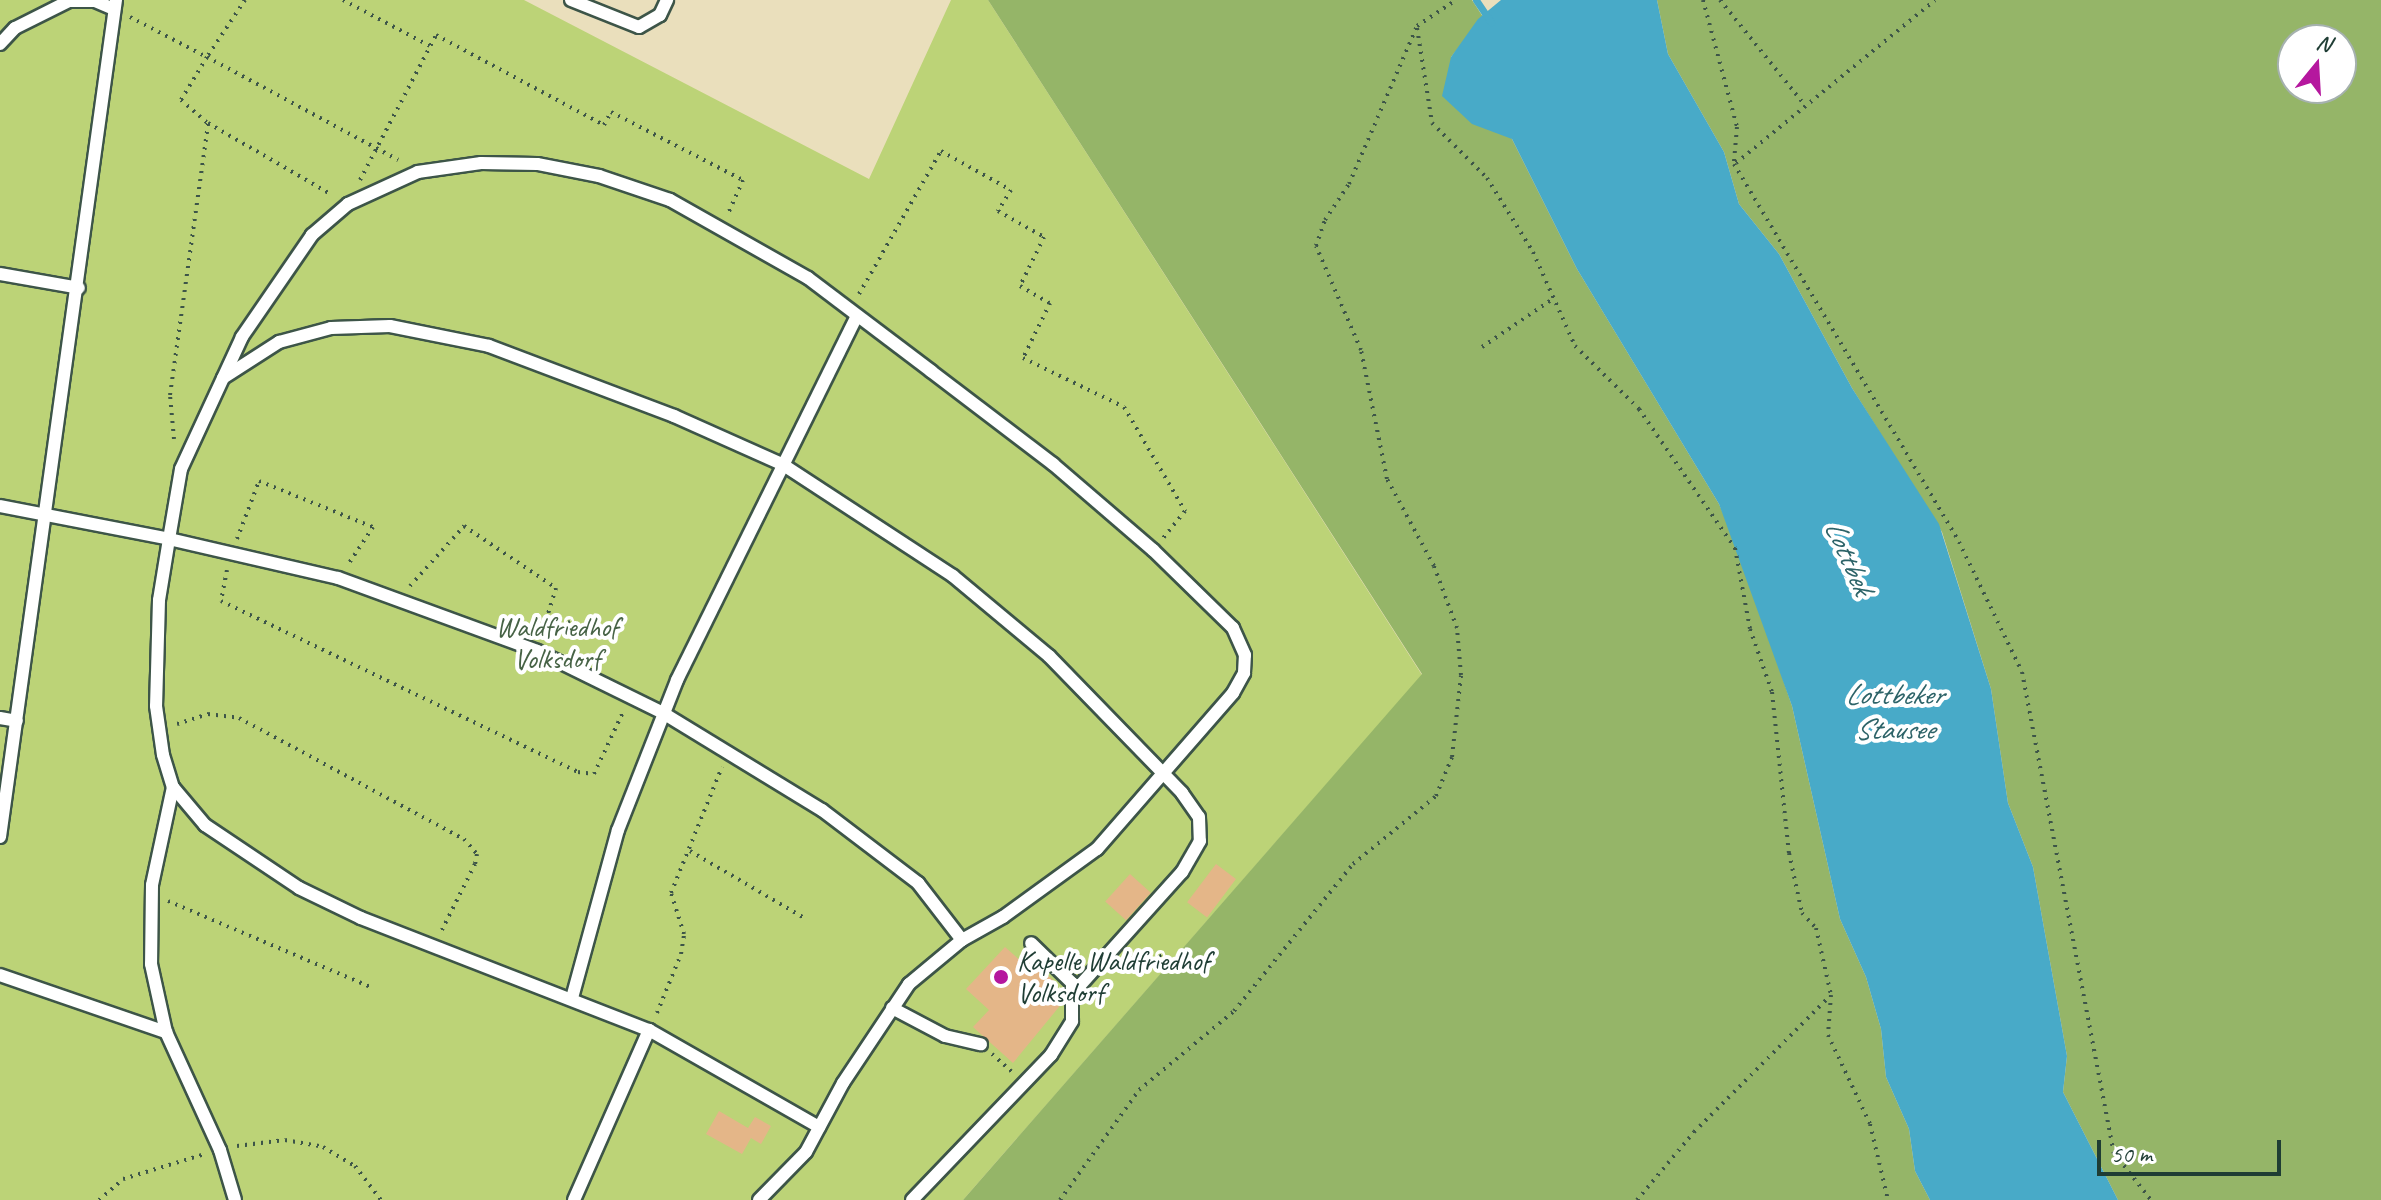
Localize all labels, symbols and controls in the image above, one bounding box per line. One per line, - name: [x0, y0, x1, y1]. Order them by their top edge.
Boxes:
- north arrow: [2277, 24, 2357, 104]
- text: N: [2313, 28, 2335, 58]
- water label: Lottbek: [1817, 515, 1881, 599]
- park label: Waldfriedhof Volksdorf: [496, 610, 618, 676]
- water label: Lottbeker Stausee: [1845, 676, 1943, 746]
- place label: Kapelle Waldfriedhof Volksdorf: [1017, 944, 1210, 1010]
- marker: Kapelle Waldfriedhof Volksdorf: [992, 968, 1010, 986]
- scale bar: [2101, 1124, 2285, 1174]
- text: 50 m: [2111, 1139, 2152, 1169]

